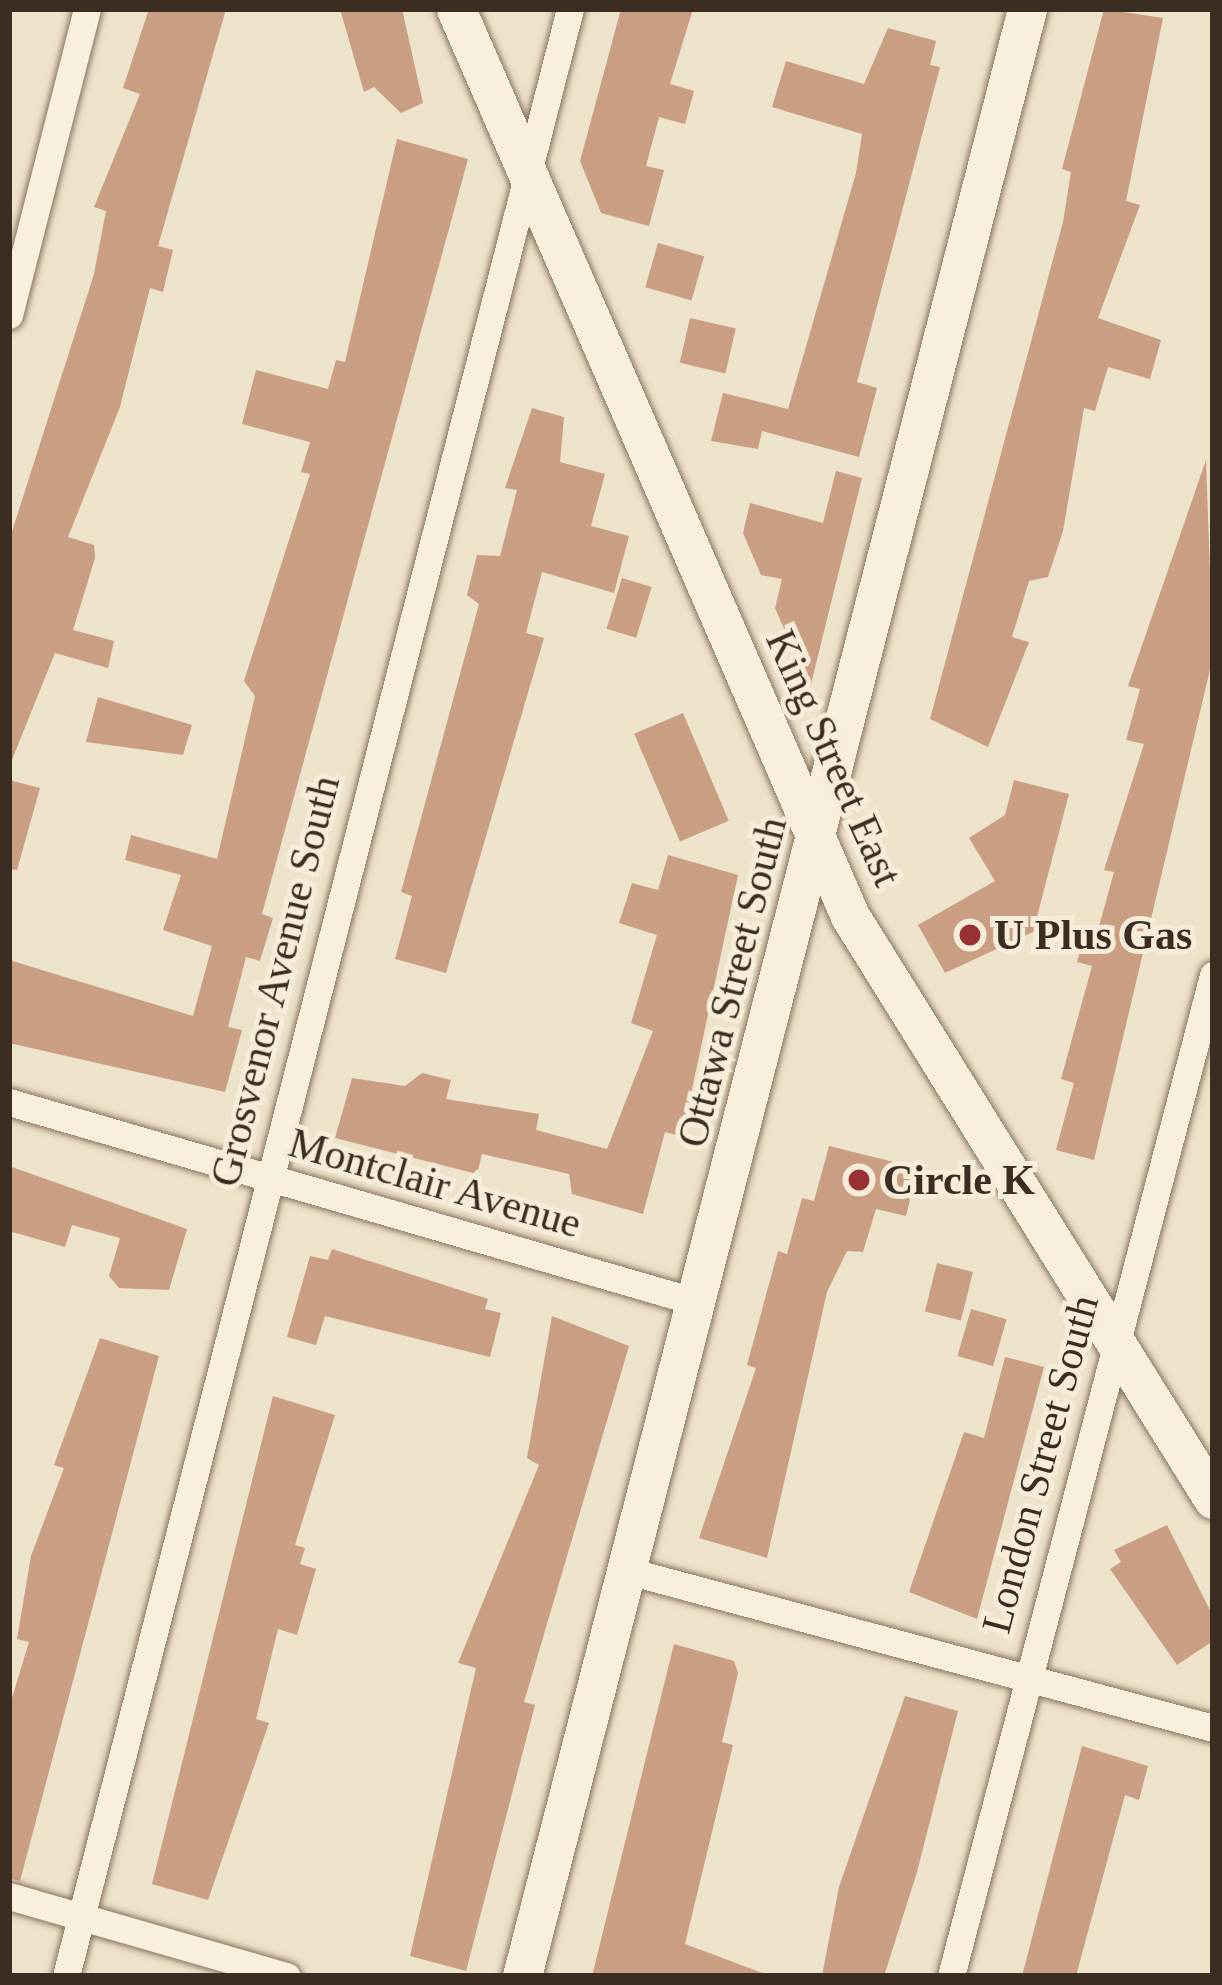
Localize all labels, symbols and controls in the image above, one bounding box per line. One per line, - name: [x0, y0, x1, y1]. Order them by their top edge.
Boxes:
- street label: King Street East: [755, 622, 913, 894]
- street label: Grosvenor Avenue South: [199, 769, 351, 1193]
- street label: Ottawa Street South: [667, 812, 797, 1152]
- place label: U Plus Gas: [994, 910, 1192, 960]
- marker: U Plus Gas: [957, 922, 983, 948]
- street label: Montclair Avenue: [282, 1117, 588, 1249]
- place label: Circle K: [883, 1155, 1035, 1205]
- marker: Circle K: [846, 1167, 872, 1193]
- street label: London Street South: [971, 1290, 1109, 1638]

